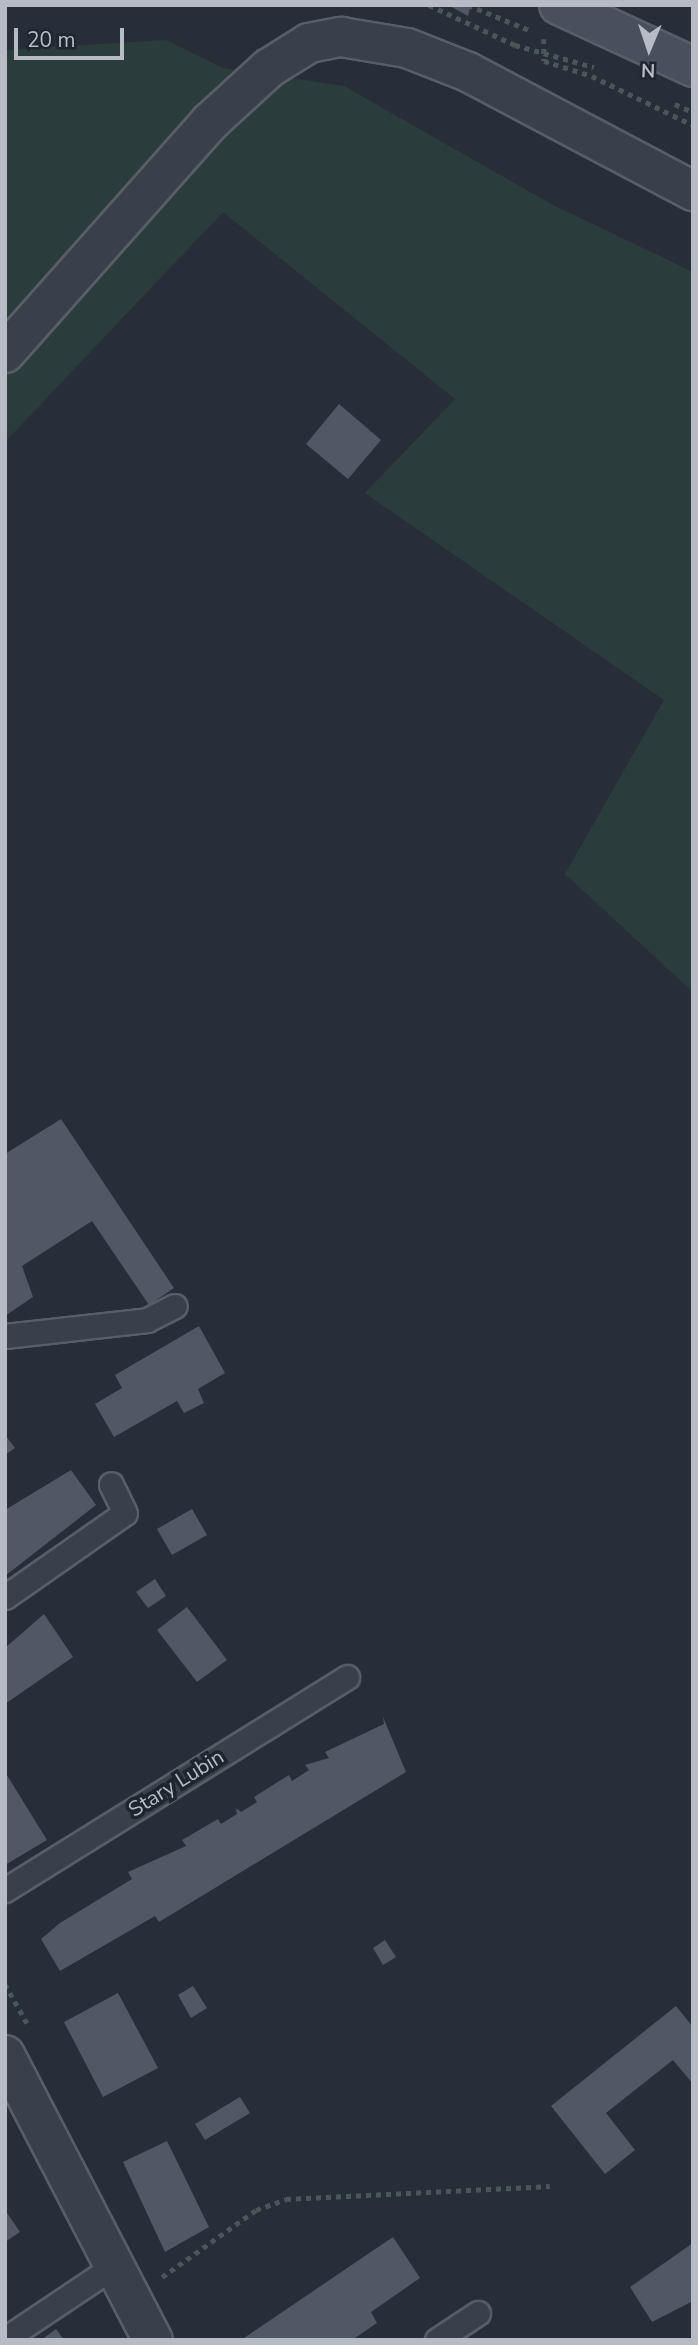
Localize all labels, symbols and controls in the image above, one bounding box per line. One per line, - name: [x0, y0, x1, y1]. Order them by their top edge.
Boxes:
- scale bar: [18, 14, 128, 58]
- north arrow: [614, 14, 684, 84]
- text: 20 m: [27, 26, 76, 54]
- text: N: [641, 57, 656, 83]
- street label: Stary Lubin: [124, 1744, 228, 1822]

